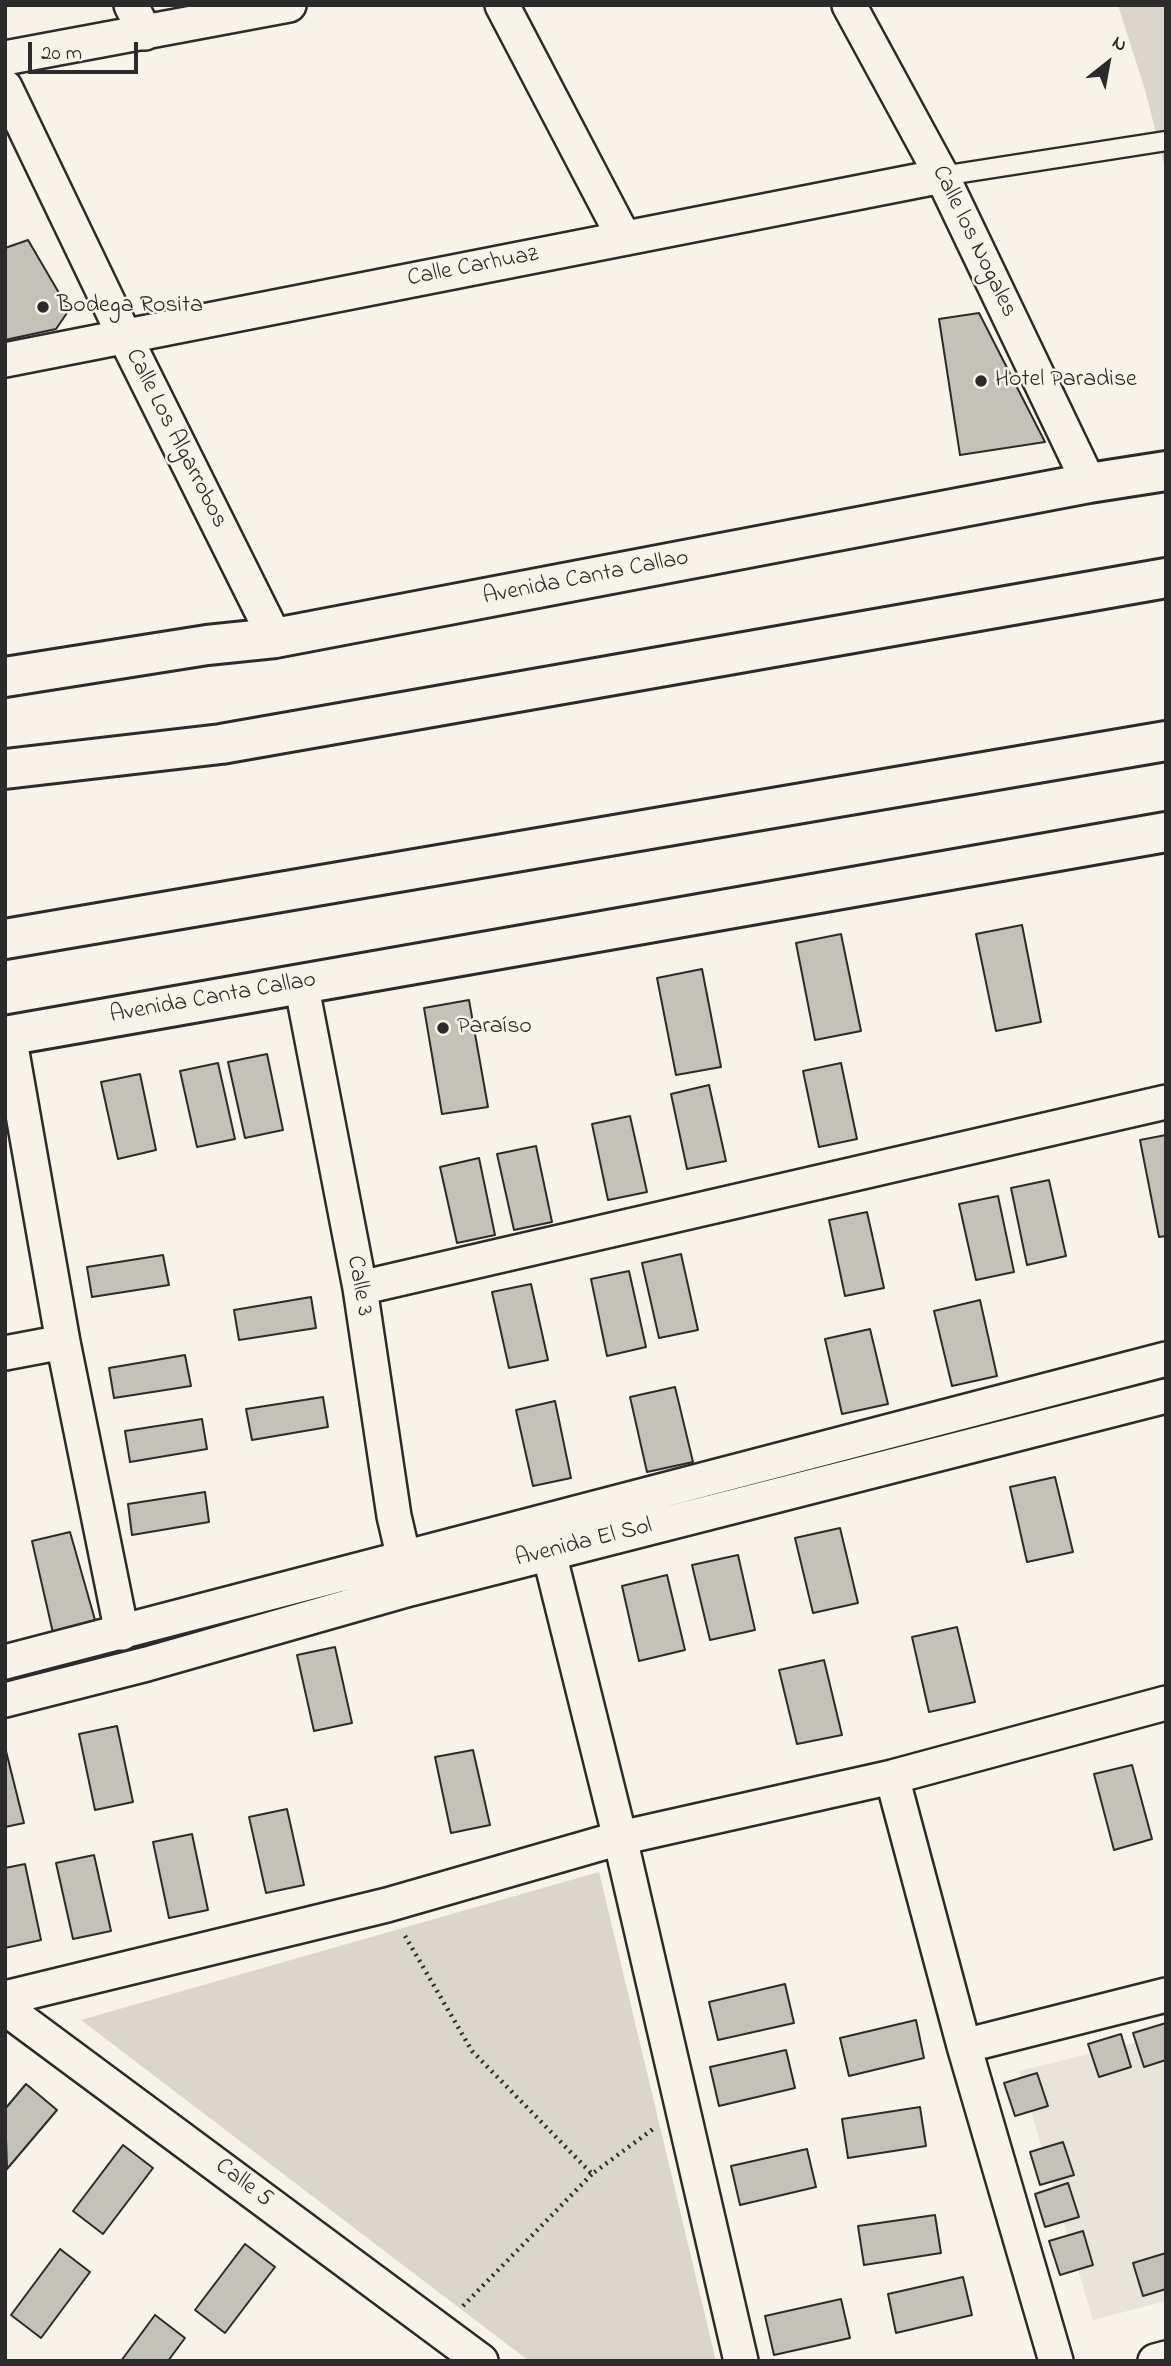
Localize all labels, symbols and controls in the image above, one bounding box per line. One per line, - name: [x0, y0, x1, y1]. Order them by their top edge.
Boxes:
- scale bar: [32, 28, 142, 72]
- north arrow: [1073, 28, 1143, 98]
- text: N: [1107, 30, 1132, 59]
- text: 20 m: [41, 39, 82, 69]
- street label: Calle los Nogales: [924, 161, 1022, 323]
- street label: Calle Carhuaz: [405, 241, 541, 295]
- place label: Bodega Rosita: [57, 293, 203, 321]
- marker: Bodega Rosita: [35, 299, 51, 315]
- street label: Calle Los Algarrobos: [117, 345, 233, 533]
- place label: Hotel Paradise: [995, 367, 1137, 395]
- marker: Hotel Paradise: [973, 373, 989, 389]
- street label: Avenida Canta Callao: [481, 545, 691, 613]
- street label: Avenida Canta Callao: [108, 967, 318, 1031]
- place label: Paraíso: [457, 1014, 532, 1042]
- marker: Paraíso: [435, 1020, 451, 1036]
- street label: Calle 3: [339, 1254, 377, 1318]
- street label: Avenida El Sol: [513, 1513, 655, 1575]
- street label: Calle 5: [209, 2153, 277, 2215]

